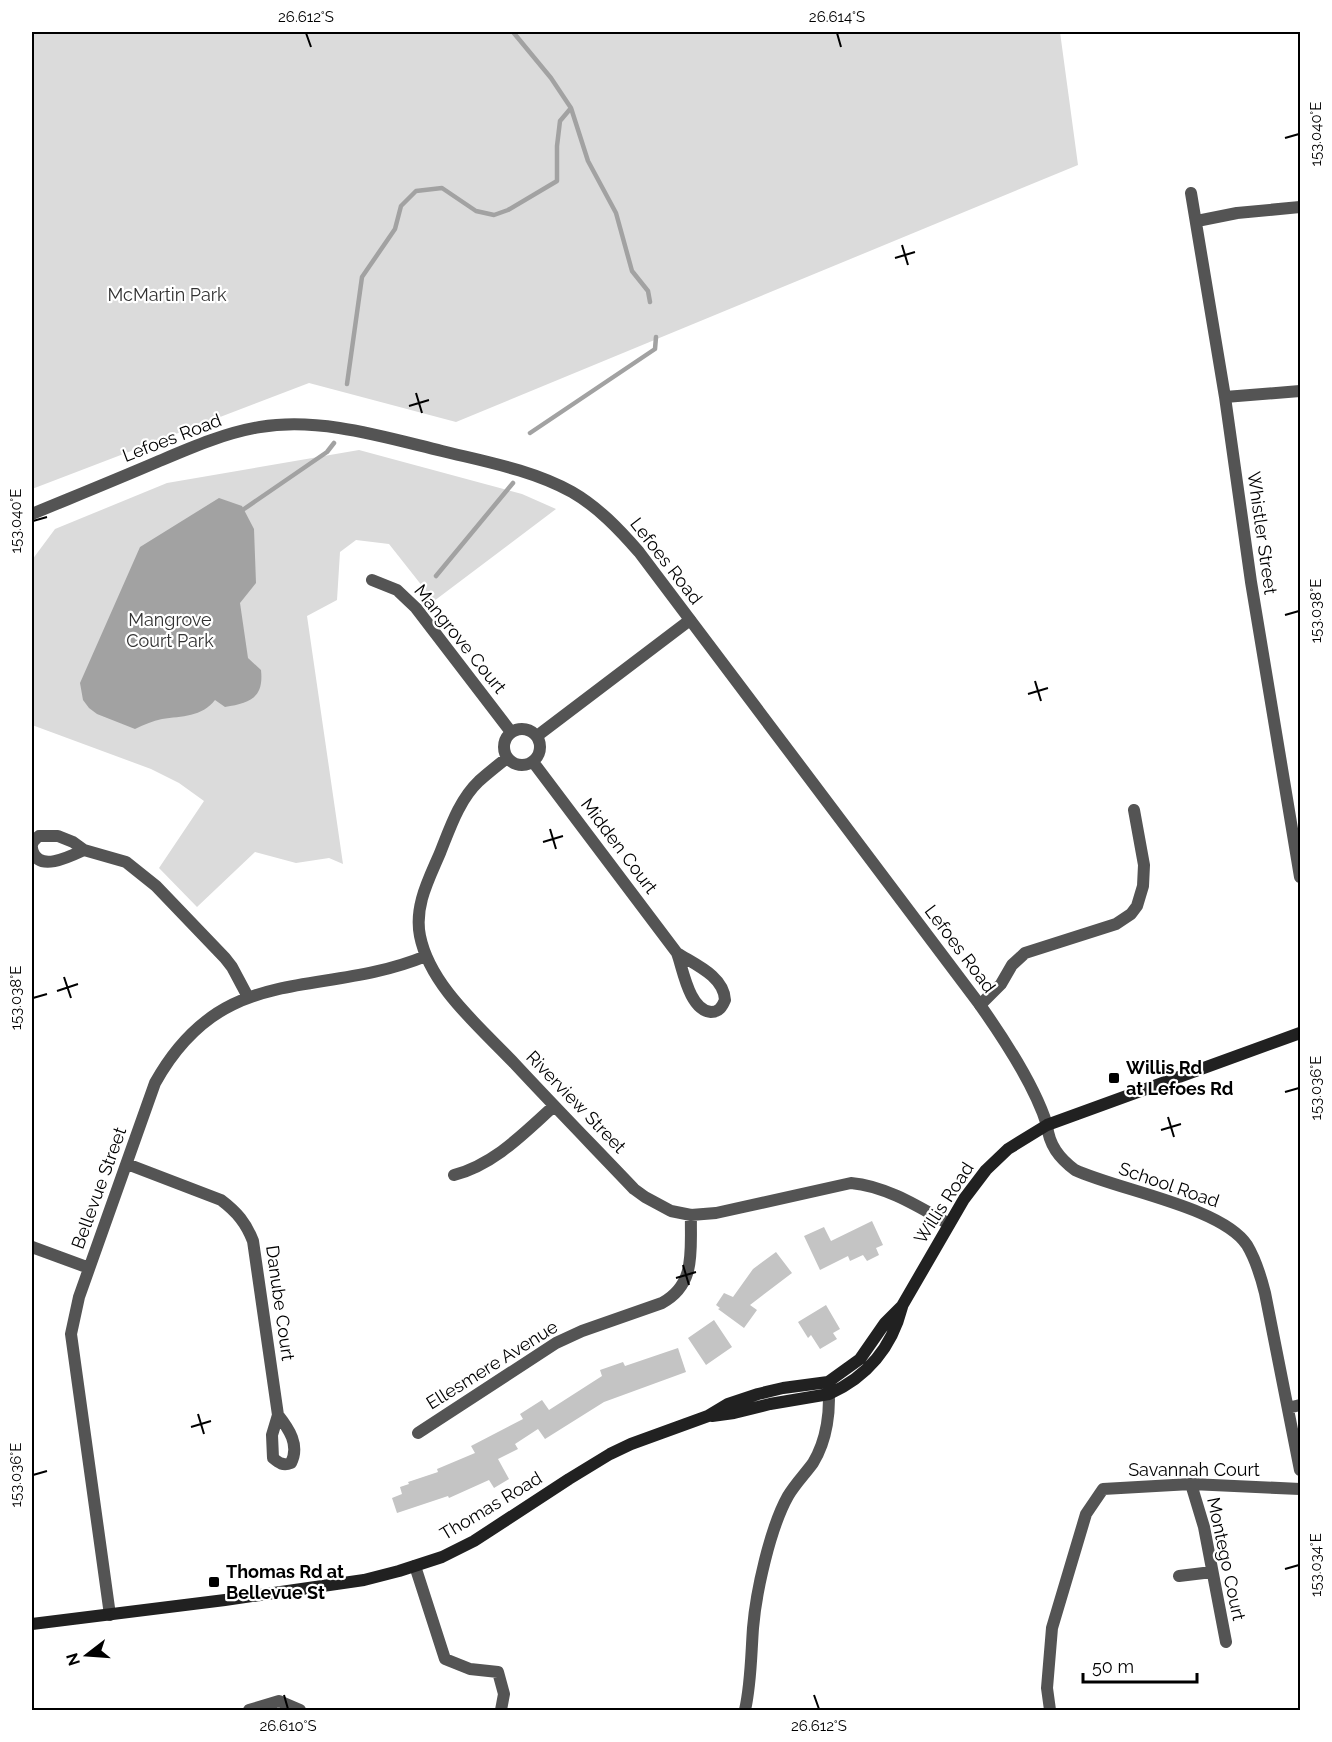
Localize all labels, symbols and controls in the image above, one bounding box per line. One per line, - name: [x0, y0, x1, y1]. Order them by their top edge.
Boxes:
- text: 26.612°S: [278, 8, 334, 26]
- text: 26.614°S: [809, 8, 865, 26]
- text: 153.040°E: [1307, 102, 1325, 166]
- park label: McMartin Park: [107, 284, 227, 305]
- street label: Lefoes Road: [119, 409, 224, 466]
- street label: Whistler Street: [1243, 470, 1282, 596]
- text: 153.040°E: [7, 489, 25, 553]
- street label: Lefoes Road: [626, 513, 707, 608]
- text: 153.038°E: [1307, 579, 1325, 643]
- street label: Mangrove Court: [410, 580, 511, 697]
- park label: Mangrove Court Park: [126, 609, 214, 651]
- street label: Midden Court: [577, 794, 662, 897]
- street label: Lefoes Road: [921, 901, 1000, 997]
- text: 153.038°E: [7, 966, 25, 1030]
- street label: Riverview Street: [522, 1046, 631, 1157]
- text: 153.036°E: [1307, 1056, 1325, 1120]
- place label: Willis Rd at Lefoes Rd: [1126, 1057, 1233, 1099]
- marker: Willis Rd at Lefoes Rd: [1107, 1071, 1121, 1085]
- street label: Bellevue Street: [67, 1124, 130, 1252]
- street label: Willis Road: [909, 1158, 978, 1247]
- street label: School Road: [1116, 1158, 1222, 1212]
- street label: Danube Court: [262, 1244, 299, 1362]
- street label: Ellesmere Avenue: [422, 1315, 562, 1413]
- text: 153.036°E: [7, 1443, 25, 1507]
- street label: Savannah Court: [1128, 1459, 1260, 1480]
- street label: Thomas Road: [436, 1467, 545, 1544]
- street label: Montego Court: [1203, 1495, 1250, 1623]
- text: 153.034°E: [1307, 1533, 1325, 1597]
- place label: Thomas Rd at Bellevue St: [226, 1561, 344, 1603]
- marker: Thomas Rd at Bellevue St: [207, 1575, 221, 1589]
- north arrow: [57, 1625, 117, 1685]
- scale bar: [1083, 1646, 1197, 1684]
- text: N: [62, 1651, 84, 1668]
- text: 50 m: [1092, 1656, 1134, 1677]
- text: 26.610°S: [259, 1717, 317, 1735]
- text: 26.612°S: [791, 1717, 847, 1735]

